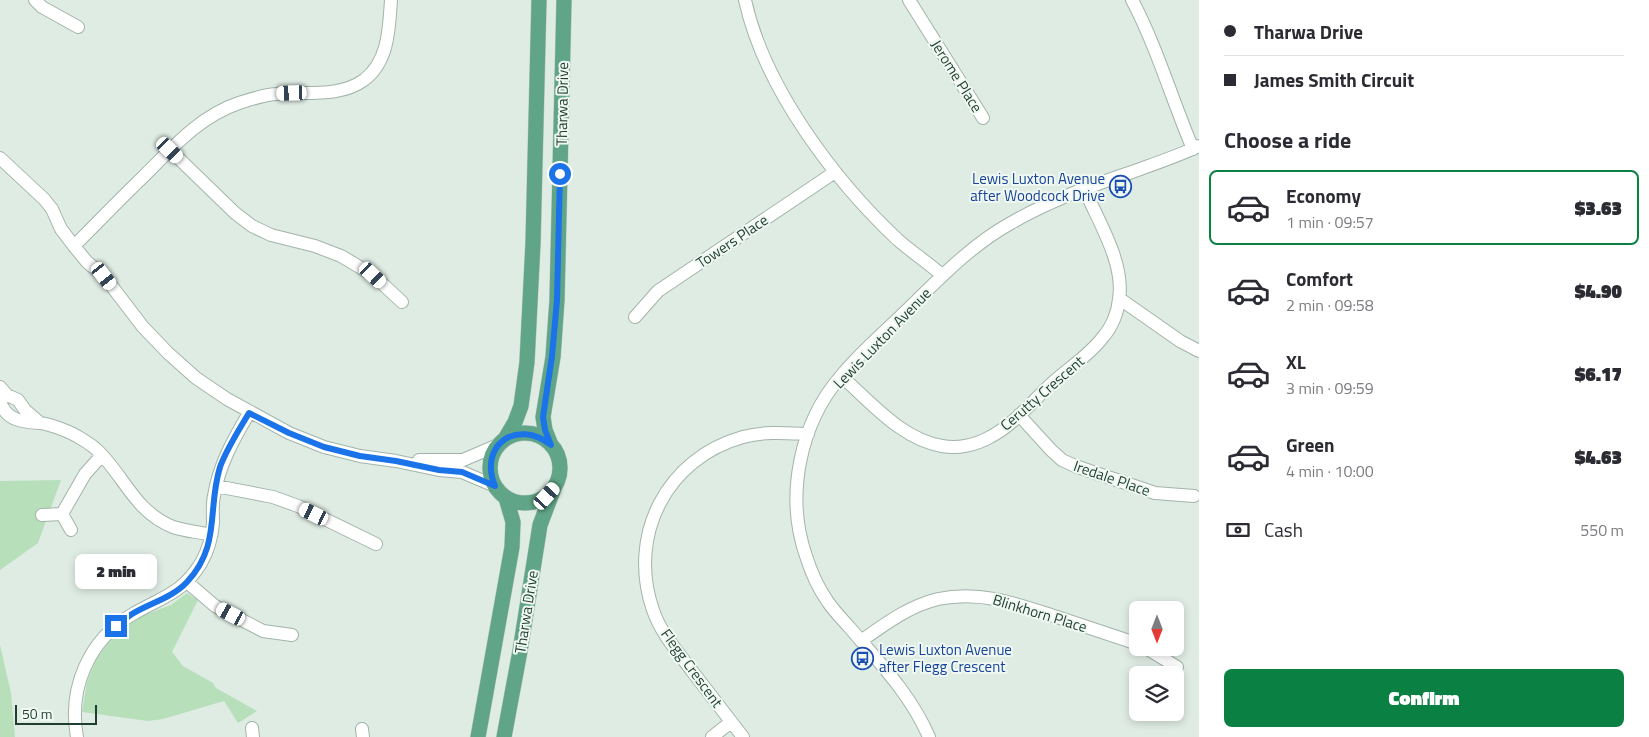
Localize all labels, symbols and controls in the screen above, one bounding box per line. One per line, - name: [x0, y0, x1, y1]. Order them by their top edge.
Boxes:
- text: Tharwa Drive: [1254, 17, 1363, 46]
- street label: Jerome Place: [925, 35, 989, 117]
- street label: Tharwa Drive: [550, 62, 574, 146]
- text: James Smith Circuit: [1254, 65, 1414, 94]
- car: [276, 85, 307, 101]
- text: Choose a ride: [1224, 123, 1351, 157]
- car: [153, 134, 186, 166]
- route start: [549, 163, 571, 185]
- place label: Lewis Luxton Avenue after Woodcock Drive: [970, 167, 1105, 207]
- bus stop icon: Lewis Luxton Avenue after Woodcock Drive: [1109, 175, 1133, 199]
- text: Economy: [1286, 181, 1361, 210]
- icon: car: [1226, 185, 1271, 230]
- text: $3.63: [1575, 193, 1622, 222]
- street label: Towers Place: [691, 208, 773, 274]
- text: 1 min · 09:57: [1286, 210, 1374, 234]
- car: [356, 259, 389, 291]
- car: [88, 260, 119, 292]
- text: Comfort: [1286, 264, 1353, 293]
- icon: car: [1226, 268, 1271, 313]
- text: $4.90: [1575, 276, 1622, 305]
- street label: Lewis Luxton Avenue: [828, 282, 936, 394]
- text: 2 min · 09:58: [1286, 293, 1374, 317]
- text: XL: [1286, 347, 1306, 376]
- street label: Cerutty Crescent: [995, 349, 1090, 436]
- icon: car: [1226, 351, 1271, 396]
- text: $6.17: [1575, 359, 1622, 388]
- text: 3 min · 09:59: [1286, 376, 1374, 400]
- text: Green: [1286, 430, 1335, 459]
- icon: car: [1226, 434, 1271, 479]
- text: $4.63: [1575, 442, 1622, 471]
- street label: Iredale Place: [1070, 454, 1154, 502]
- text: 4 min · 10:00: [1286, 459, 1374, 483]
- car: [531, 480, 562, 512]
- car: [297, 501, 330, 527]
- text: Cash: [1264, 515, 1303, 544]
- icon: cash: [1224, 516, 1252, 544]
- text: 550 m: [1580, 518, 1624, 542]
- callout: 2 min: [75, 554, 157, 588]
- text: 2 min: [96, 559, 136, 583]
- street label: Tharwa Drive: [508, 569, 544, 655]
- street label: Blinkhorn Place: [990, 588, 1090, 638]
- car: [214, 600, 247, 628]
- north arrow: [1129, 601, 1184, 656]
- map controls: [1129, 601, 1184, 721]
- route end: [105, 615, 127, 637]
- street label: Flegg Crescent: [655, 624, 729, 713]
- place label: Lewis Luxton Avenue after Flegg Crescent: [879, 638, 1012, 678]
- bus stop icon: Lewis Luxton Avenue after Flegg Crescent: [851, 646, 875, 670]
- button: layers: [1129, 666, 1184, 721]
- button: Confirm: [1224, 669, 1624, 727]
- scale bar: [15, 702, 98, 725]
- text: 50 m: [22, 703, 52, 724]

